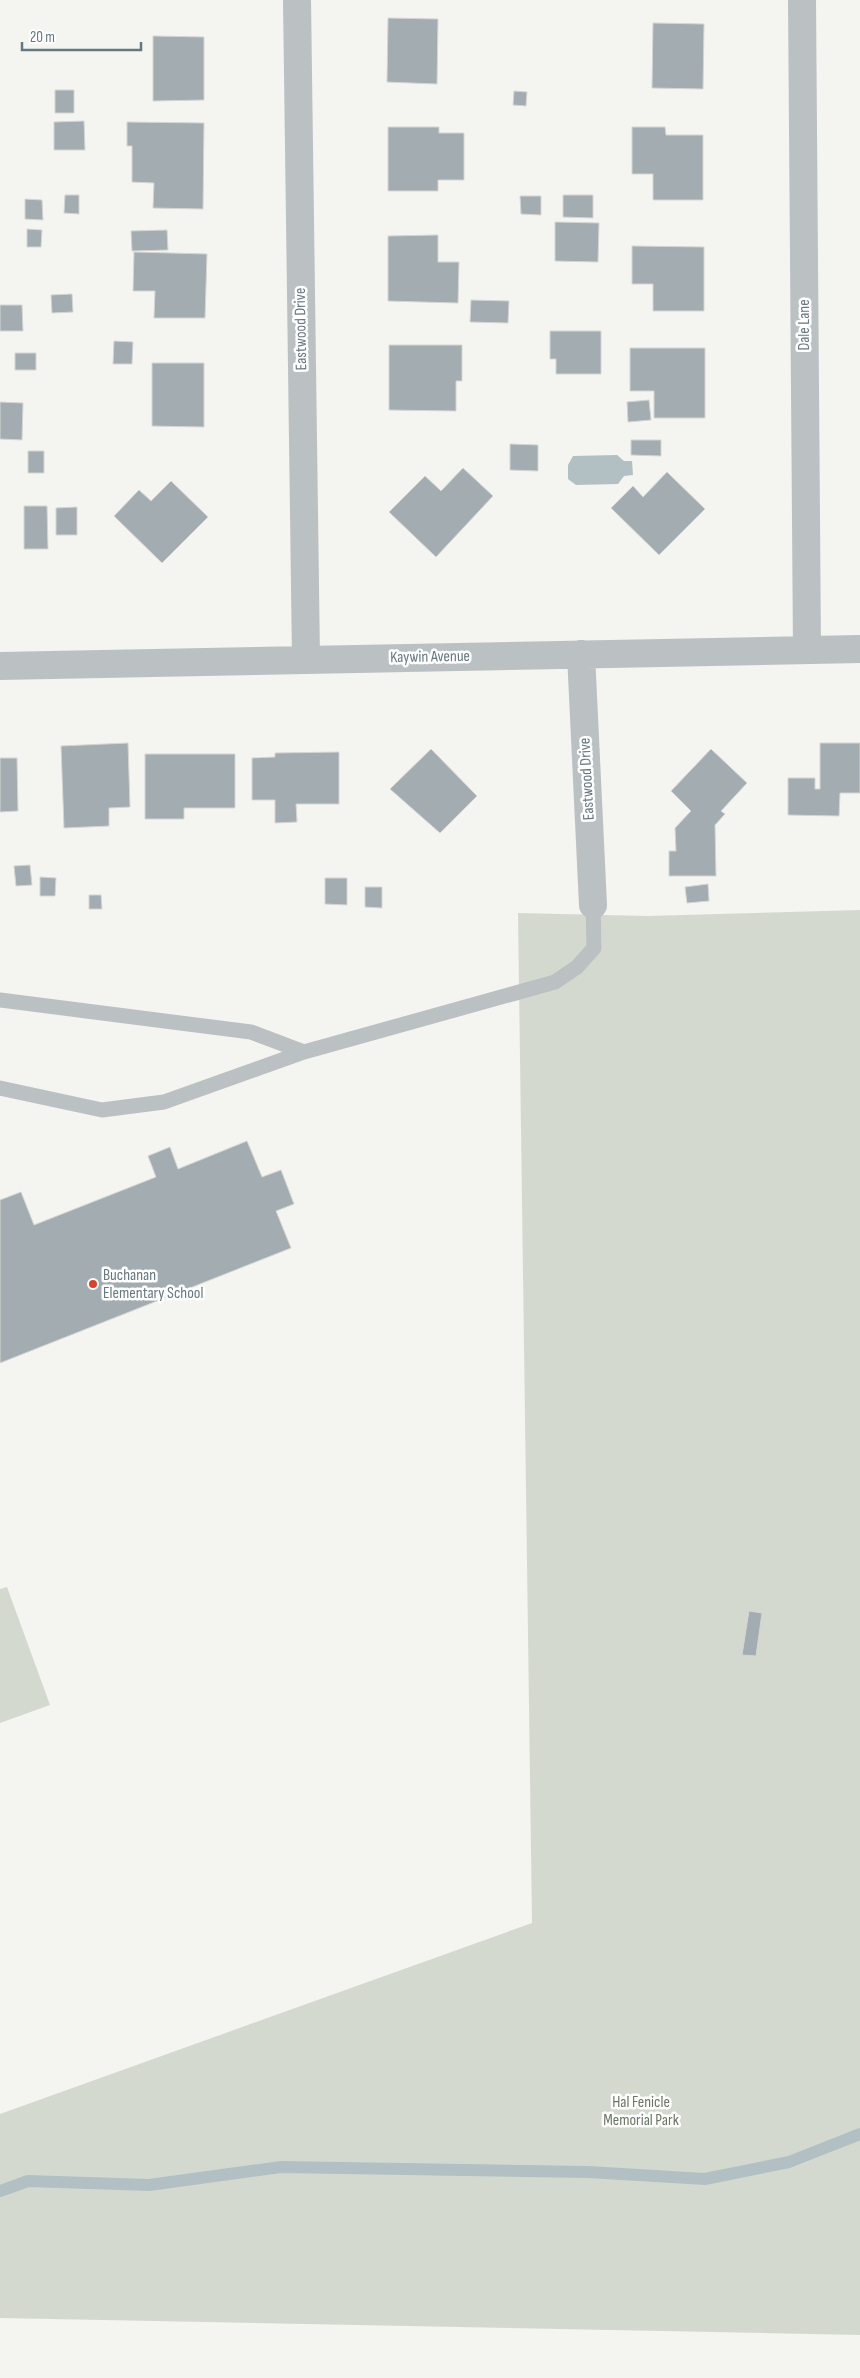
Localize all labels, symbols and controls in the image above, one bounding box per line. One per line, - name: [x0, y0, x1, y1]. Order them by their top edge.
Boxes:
- scale bar: [22, 20, 141, 52]
- text: 20 m: [30, 28, 55, 47]
- street label: Eastwood Drive: [291, 288, 311, 370]
- street label: Dale Lane: [795, 299, 814, 351]
- street label: Kaywin Avenue: [390, 647, 470, 667]
- street label: Eastwood Drive: [575, 737, 599, 821]
- place label: Buchanan Elementary School: [103, 1266, 203, 1303]
- marker: Buchanan Elementary School: [87, 1278, 99, 1290]
- park label: Hal Fenicle Memorial Park: [603, 2093, 679, 2130]

